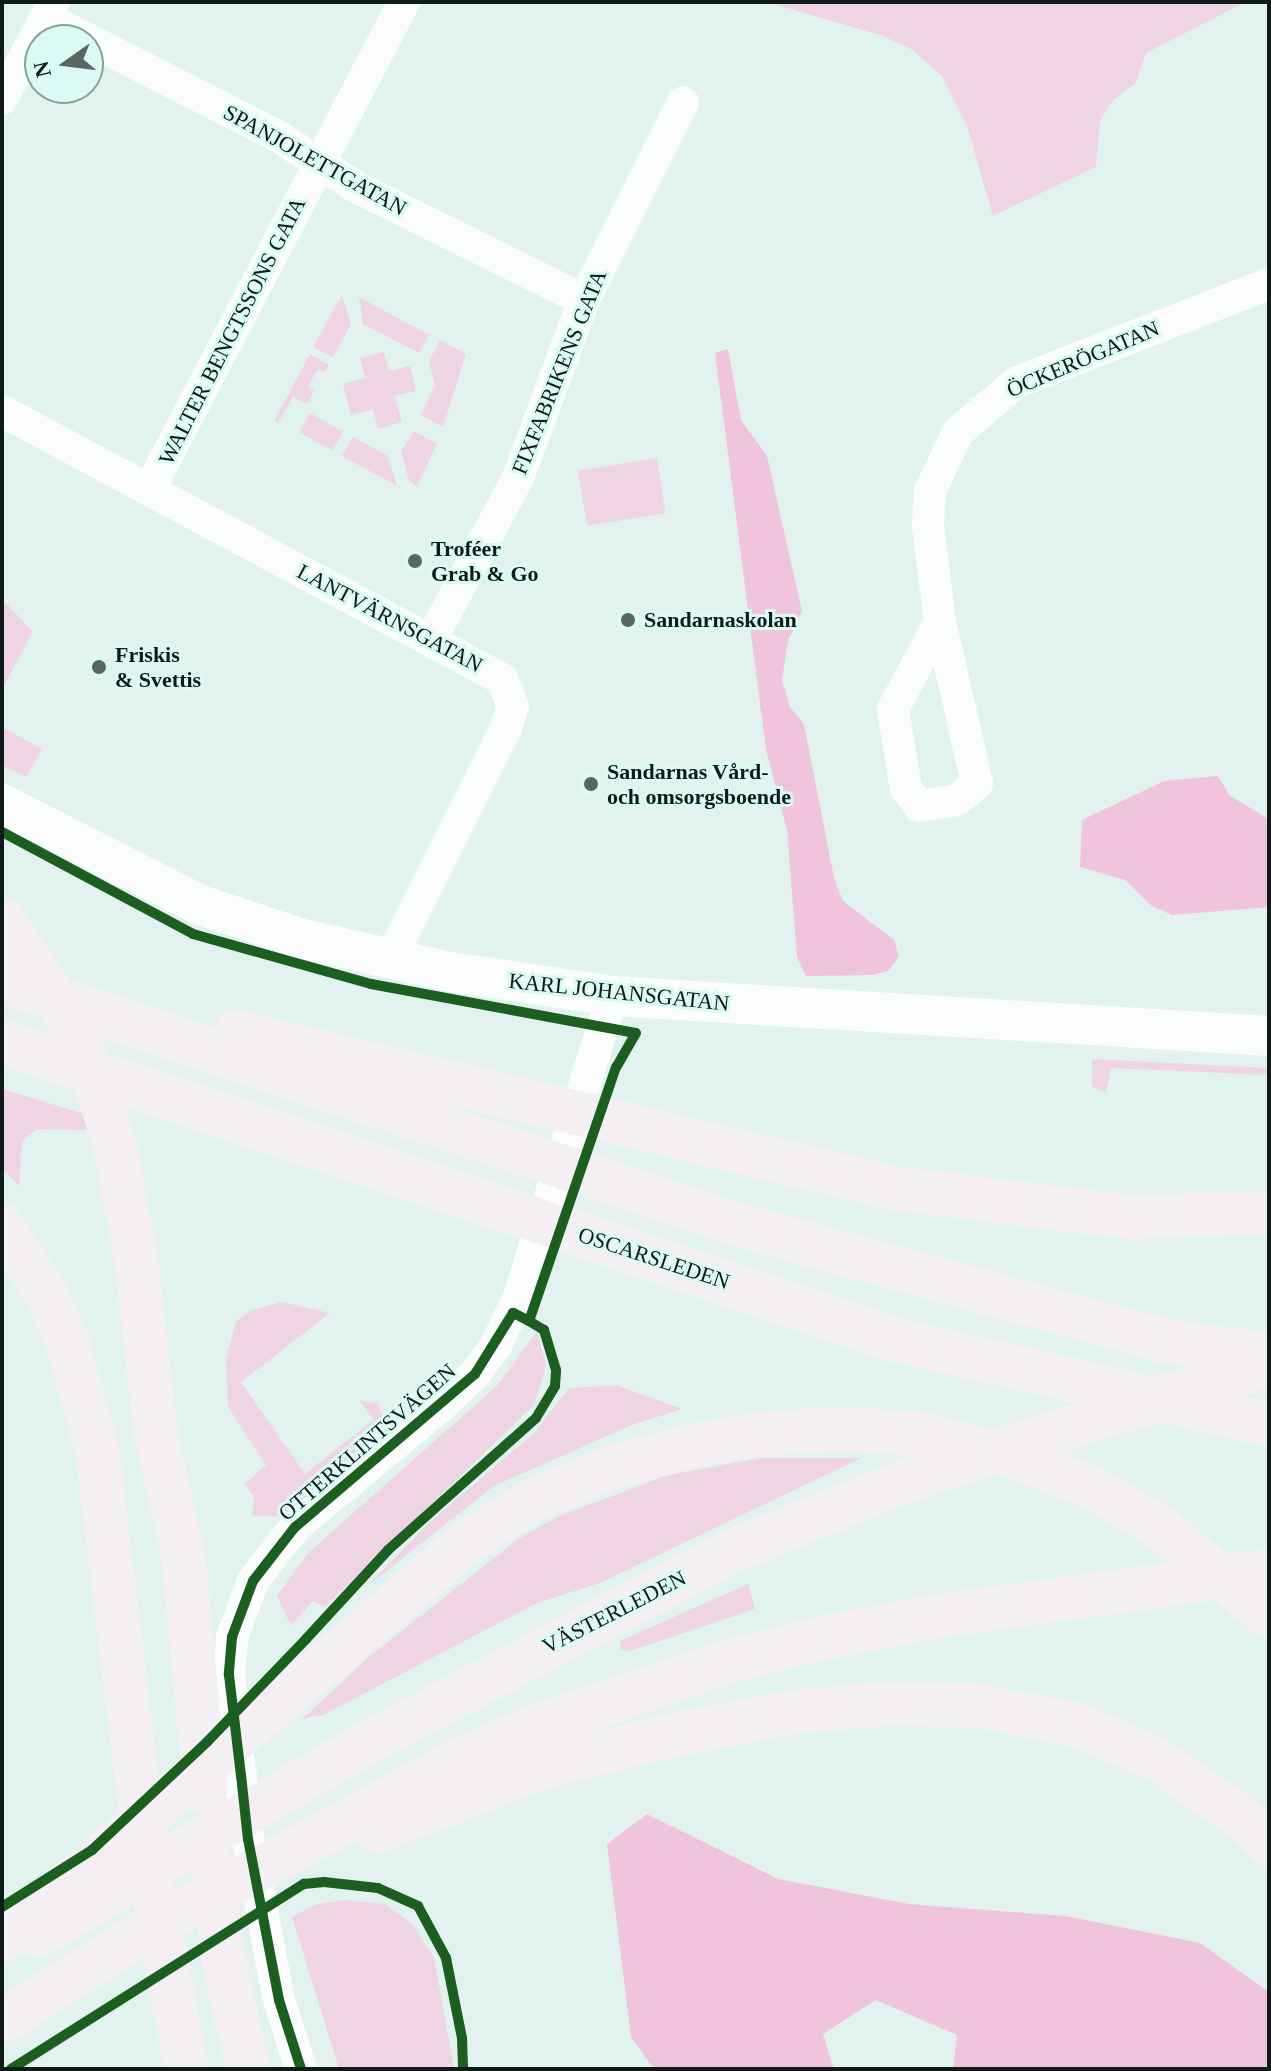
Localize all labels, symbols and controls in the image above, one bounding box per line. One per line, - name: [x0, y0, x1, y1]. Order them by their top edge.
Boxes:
- north arrow: [24, 24, 104, 104]
- text: N: [28, 59, 56, 80]
- street label: SPANJOLETTGATAN: [219, 99, 411, 221]
- street label: WALTER BENGTSSONS GATA: [153, 193, 311, 469]
- street label: FIXFABRIKENS GATA: [506, 266, 612, 478]
- street label: ÖCKERÖGATAN: [1003, 315, 1163, 403]
- place label: Troféer Grab & Go: [431, 535, 539, 586]
- marker: Troféer Grab & Go: [406, 552, 424, 570]
- street label: LANTVÄRNSGATAN: [293, 558, 487, 678]
- place label: Sandarnaskolan: [644, 607, 797, 633]
- marker: Sandarnaskolan: [619, 611, 637, 629]
- place label: Friskis & Svettis: [115, 641, 201, 692]
- marker: Friskis & Svettis: [90, 658, 108, 676]
- place label: Sandarnas Vård- och omsorgsboende: [607, 758, 791, 810]
- marker: Sandarnas Vård- och omsorgsboende: [582, 775, 600, 793]
- street label: KARL JOHANSGATAN: [507, 967, 731, 1017]
- street label: OSCARSLEDEN: [575, 1221, 733, 1295]
- street label: OTTERKLINTSVÄGEN: [273, 1358, 461, 1526]
- street label: VÄSTERLEDEN: [538, 1564, 690, 1660]

